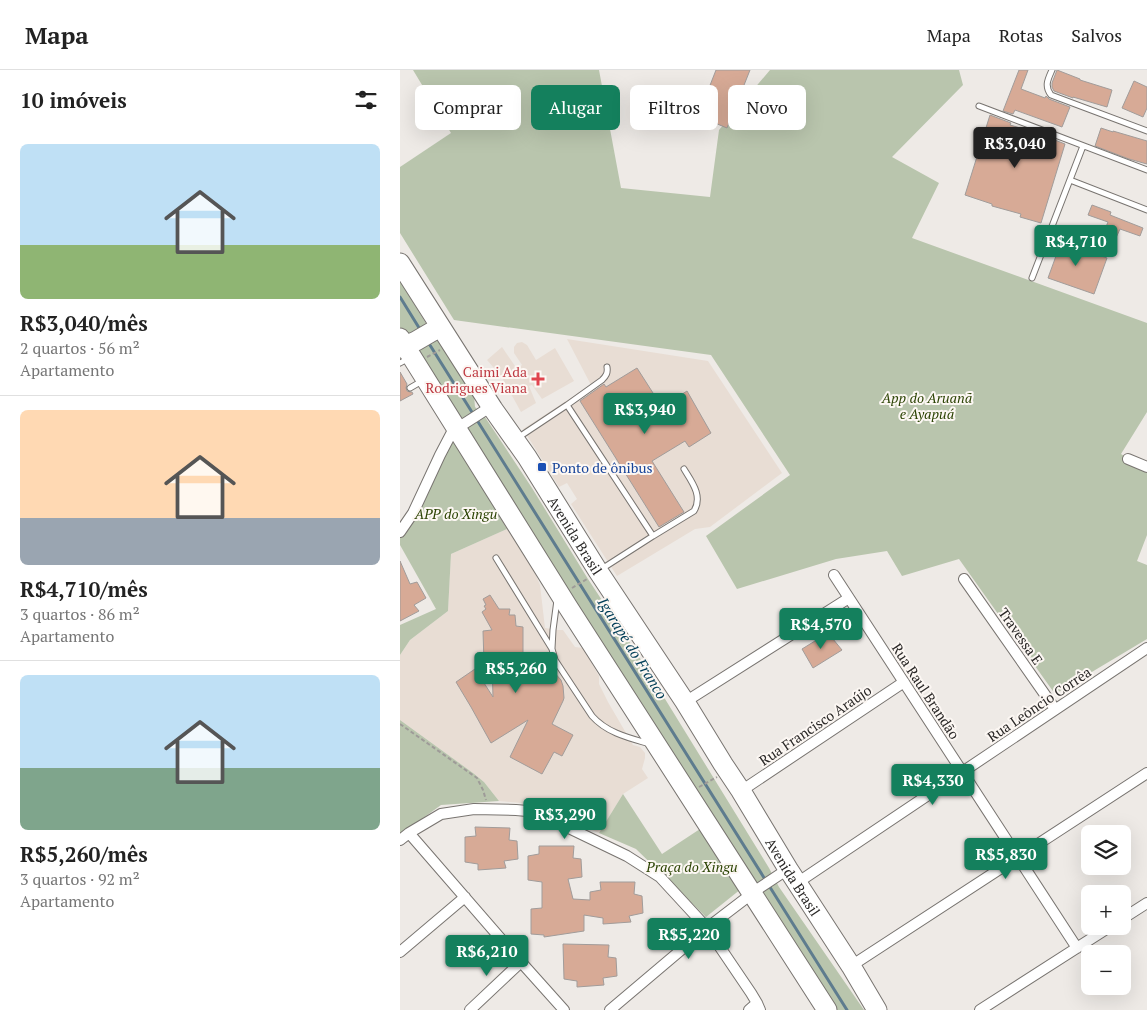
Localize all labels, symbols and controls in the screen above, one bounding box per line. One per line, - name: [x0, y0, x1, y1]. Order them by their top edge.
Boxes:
- text: Mapa: [25, 19, 89, 51]
- text: Mapa: [927, 23, 971, 47]
- text: Rotas: [999, 23, 1043, 47]
- text: Salvos: [1071, 23, 1122, 47]
- chip: Comprar: [415, 85, 521, 130]
- chip: Alugar: [531, 85, 620, 130]
- chip: Filtros: [630, 85, 718, 130]
- chip: Novo: [728, 85, 806, 130]
- text: 10 imóveis: [20, 86, 127, 114]
- icon: filters: [352, 86, 380, 114]
- pin: R$3,040: [969, 126, 1061, 169]
- text: R$3,040: [984, 132, 1046, 154]
- icon: home: [155, 177, 245, 267]
- pin: R$4,710: [1030, 224, 1122, 267]
- text: R$4,710: [1045, 230, 1107, 252]
- text: R$3,040/mês: [20, 309, 148, 337]
- text: 2 quartos · 56 m²: [20, 337, 140, 359]
- text: Apartamento: [20, 359, 114, 381]
- place label: Caimi Ada Rodrigues Viana: [426, 362, 527, 397]
- marker: Caimi Ada Rodrigues Viana: [531, 372, 545, 386]
- park label: App do Aruanã e Ayapuá: [881, 388, 972, 423]
- pin: R$3,940: [599, 392, 691, 435]
- text: R$3,940: [614, 398, 676, 420]
- icon: home: [155, 442, 245, 532]
- place label: Ponto de ônibus: [552, 458, 653, 477]
- marker: Ponto de ônibus: [536, 461, 548, 473]
- street label: Avenida Brasil: [544, 492, 607, 578]
- park label: APP do Xingu: [414, 504, 497, 523]
- text: R$4,710/mês: [20, 575, 148, 603]
- water label: Igarapé do Franco: [593, 593, 672, 703]
- text: 3 quartos · 86 m²: [20, 603, 140, 625]
- street label: Travessa E: [994, 604, 1048, 668]
- pin: R$4,570: [775, 608, 867, 650]
- text: R$4,570: [790, 613, 852, 635]
- text: Apartamento: [20, 625, 114, 647]
- street label: Rua Raul Brandão: [888, 639, 964, 743]
- pin: R$5,260: [470, 652, 562, 694]
- text: R$5,260: [485, 657, 547, 679]
- street label: Rua Leôncio Corrêa: [983, 662, 1095, 746]
- street label: Rua Francisco Araújo: [755, 680, 875, 770]
- icon: home: [155, 707, 245, 797]
- pin: R$4,330: [887, 764, 979, 806]
- text: R$4,330: [902, 769, 964, 791]
- pin: R$3,290: [519, 798, 611, 840]
- text: R$3,290: [534, 803, 596, 825]
- map controls: [1081, 825, 1131, 995]
- button: layers: [1081, 825, 1131, 875]
- street label: Avenida Brasil: [762, 834, 825, 919]
- pin: R$5,830: [960, 838, 1052, 880]
- text: R$5,260/mês: [20, 840, 148, 868]
- text: R$5,830: [975, 843, 1037, 865]
- park label: Praça do Xingu: [645, 857, 738, 876]
- text: 3 quartos · 92 m²: [20, 868, 140, 890]
- button: +: [1081, 885, 1131, 935]
- text: Apartamento: [20, 890, 114, 912]
- pin: R$5,220: [643, 918, 735, 960]
- text: R$5,220: [658, 923, 720, 945]
- pin: R$6,210: [441, 934, 533, 977]
- text: R$6,210: [456, 940, 518, 962]
- button: −: [1081, 945, 1131, 995]

